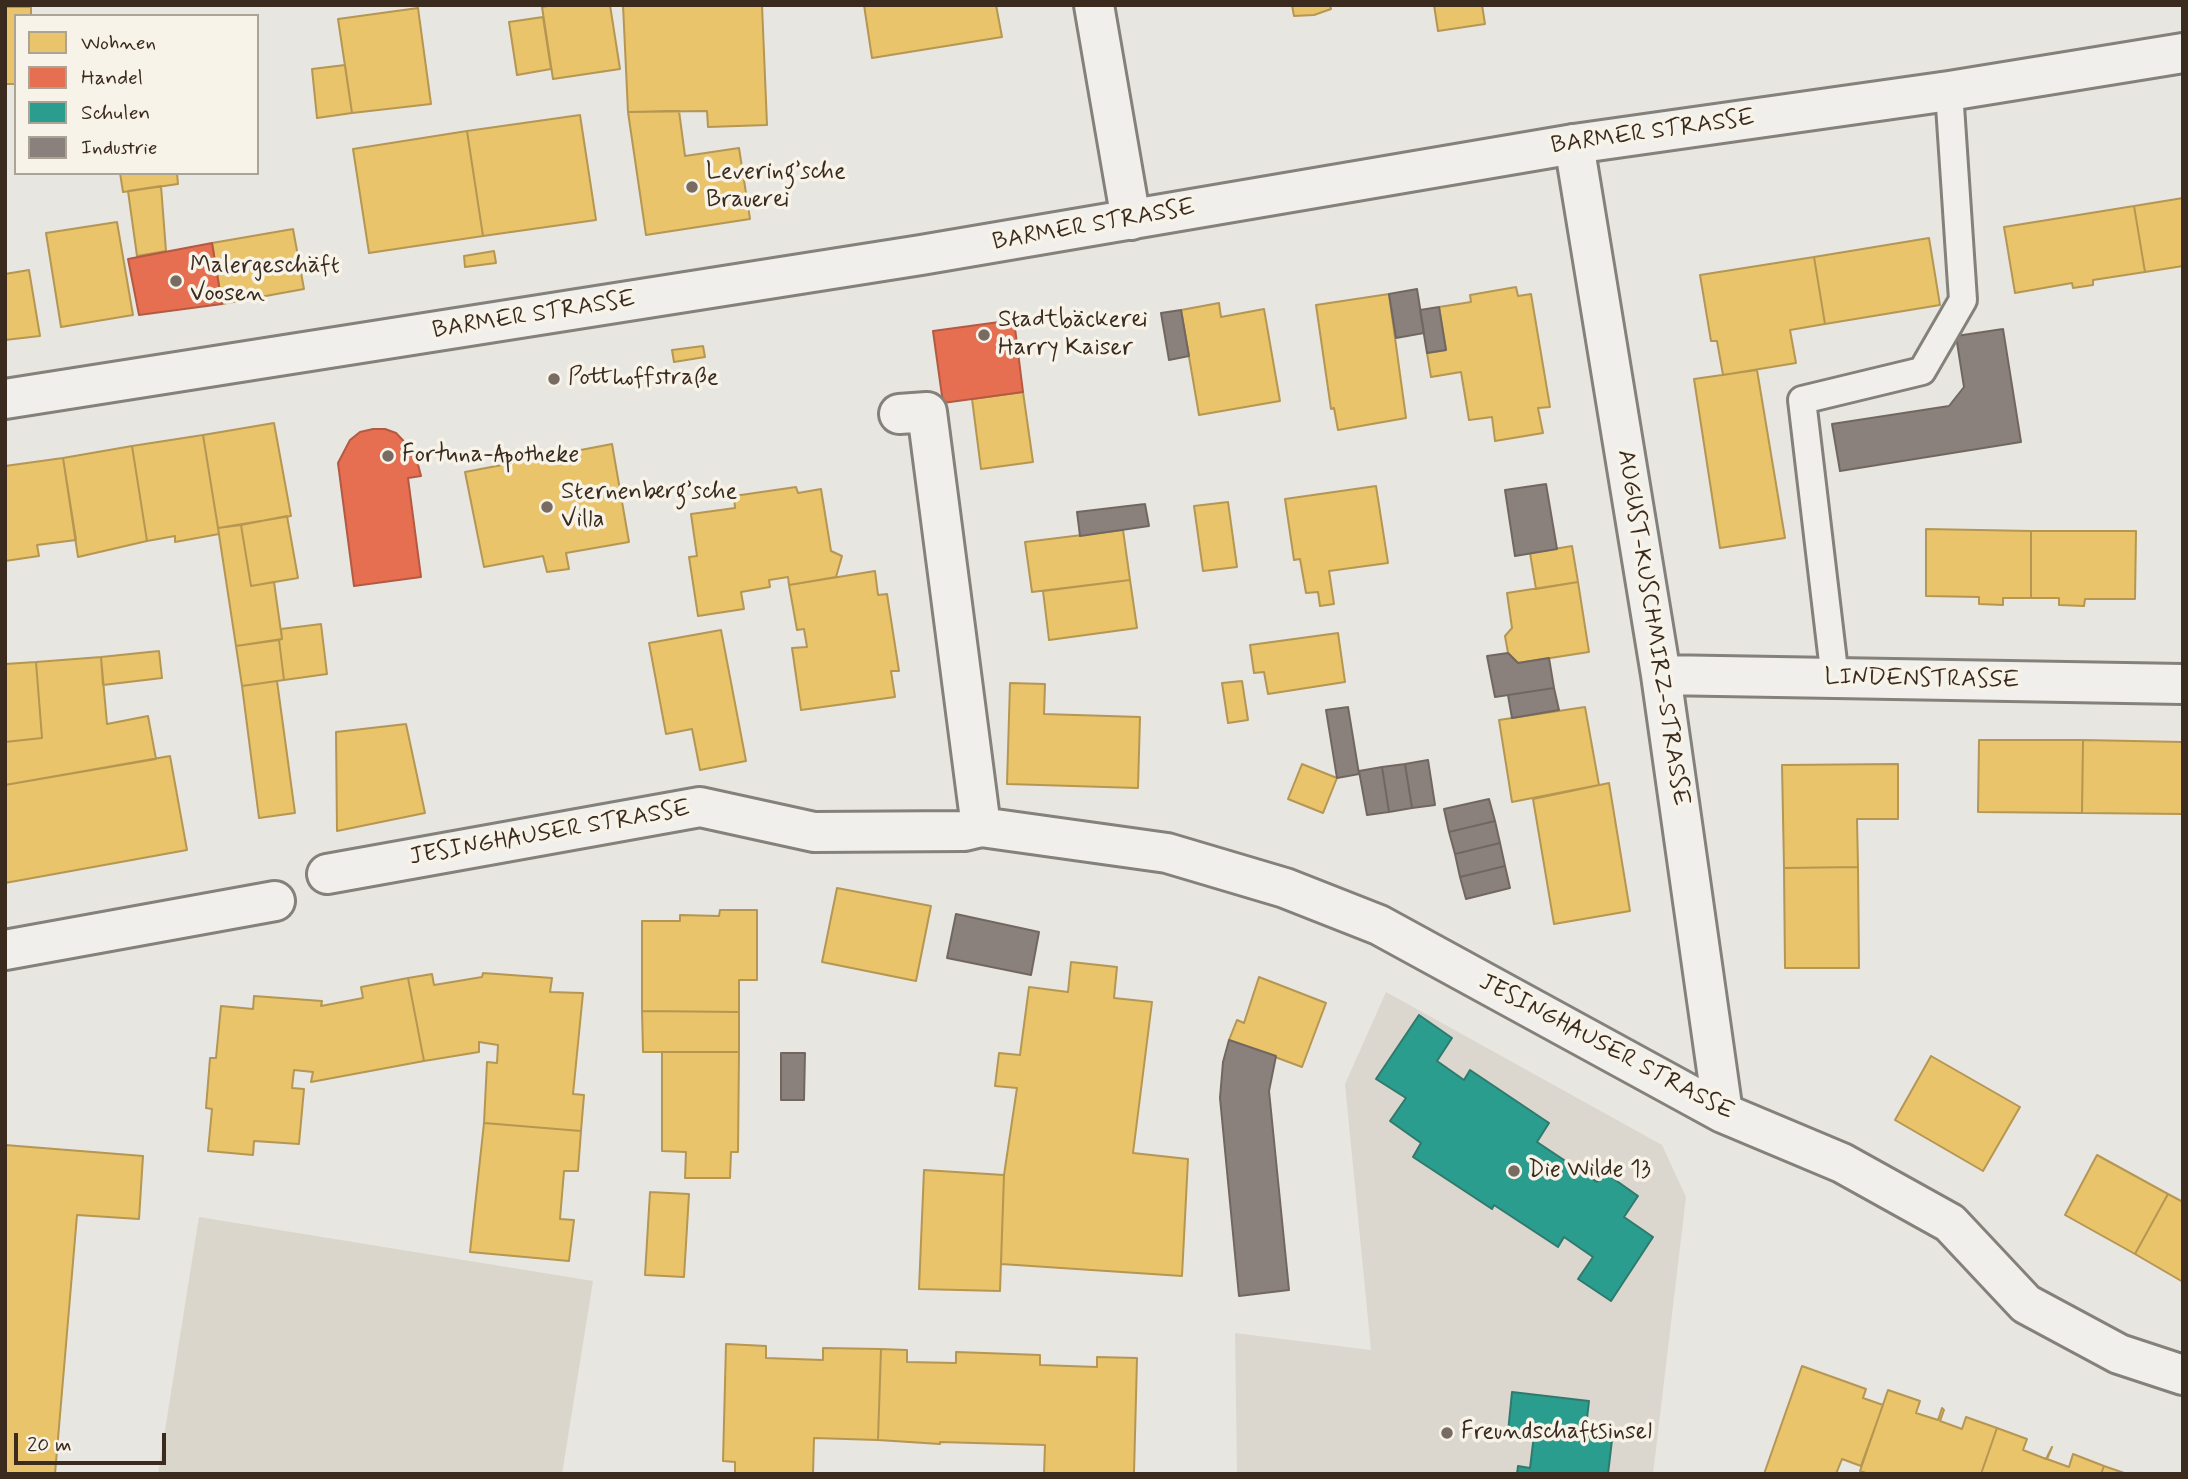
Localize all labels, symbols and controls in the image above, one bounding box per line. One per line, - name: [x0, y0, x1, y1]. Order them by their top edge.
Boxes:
- legend: [14, 14, 259, 175]
- text: Wohnen: [81, 29, 156, 57]
- text: Handel: [81, 64, 143, 92]
- text: Schulen: [81, 99, 150, 127]
- street label: BARMER STRASSE: [1549, 104, 1757, 162]
- text: Industrie: [81, 134, 157, 162]
- place label: Levering’sche Brauerei: [706, 159, 846, 215]
- marker: Levering’sche Brauerei: [684, 179, 700, 195]
- street label: BARMER STRASSE: [990, 194, 1198, 258]
- place label: Malergeschäft Voosen: [190, 253, 340, 309]
- marker: Malergeschäft Voosen: [168, 273, 184, 289]
- street label: BARMER STRASSE: [430, 286, 638, 346]
- place label: Stadtbäckerei Harry Kaiser: [998, 307, 1148, 363]
- marker: Stadtbäckerei Harry Kaiser: [976, 327, 992, 343]
- place label: Potthoffstraße: [568, 365, 719, 393]
- marker: Potthoffstraße: [546, 371, 562, 387]
- place label: Fortuna-Apotheke: [402, 442, 579, 470]
- marker: Fortuna-Apotheke: [380, 448, 396, 464]
- street label: AUGUST-KUSCHMIRZ-STRASSE: [1610, 448, 1694, 808]
- place label: Sternenberg’sche Villa: [561, 479, 737, 535]
- marker: Sternenberg’sche Villa: [539, 499, 555, 515]
- street label: LINDENSTRASSE: [1824, 664, 2020, 696]
- street label: JESINGHAUSER STRASSE: [407, 795, 693, 873]
- street label: JESINGHAUSER STRASSE: [1474, 968, 1738, 1128]
- place label: Die Wilde 13: [1528, 1157, 1651, 1185]
- marker: Die Wilde 13: [1506, 1163, 1522, 1179]
- place label: Freundschaftsinsel: [1461, 1419, 1652, 1447]
- scale bar: [18, 1420, 170, 1464]
- marker: Freundschaftsinsel: [1439, 1425, 1455, 1441]
- text: 20 m: [27, 1431, 72, 1459]

